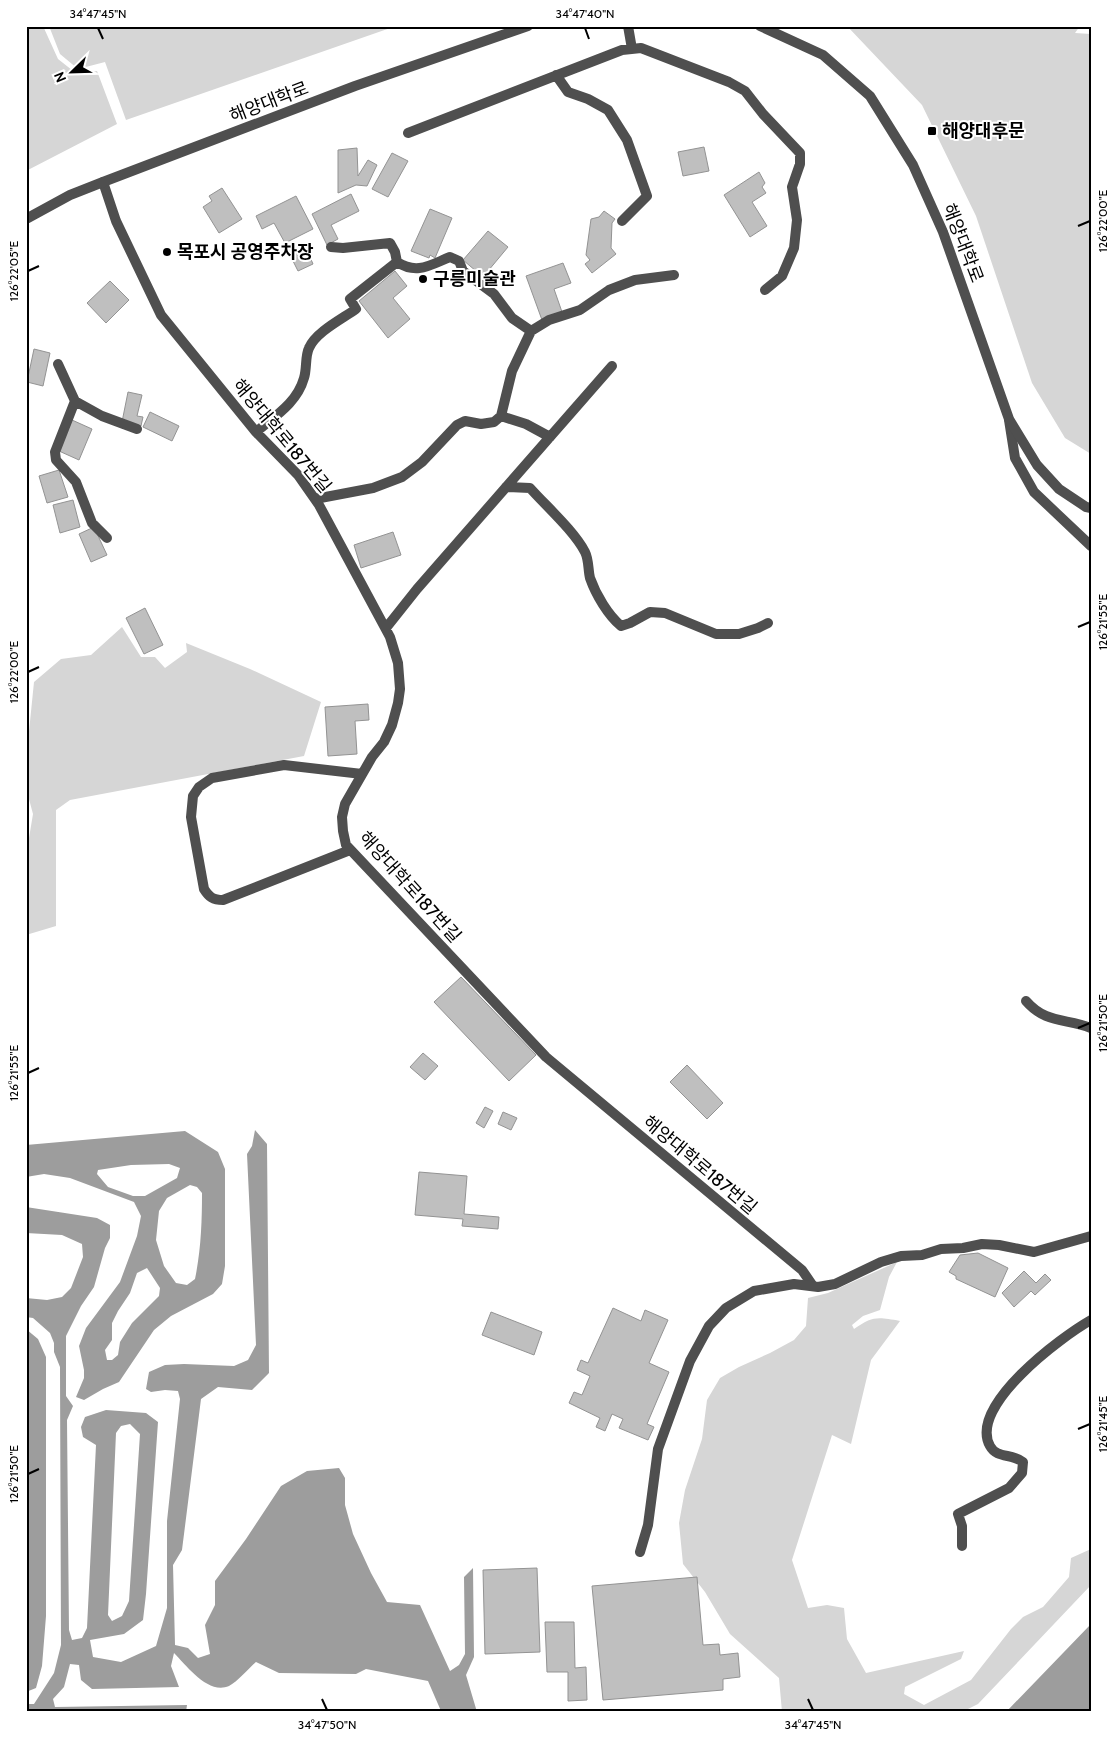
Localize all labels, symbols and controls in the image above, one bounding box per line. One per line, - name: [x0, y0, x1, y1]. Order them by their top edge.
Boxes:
- text: 34°47'45"N: [69, 6, 127, 21]
- text: 34°47'40"N: [556, 6, 614, 21]
- north arrow: [48, 48, 98, 98]
- text: N: [50, 69, 70, 85]
- street label: 해양대학로: [226, 77, 312, 127]
- place label: 해양대후문: [942, 120, 1025, 142]
- marker: 해양대후문: [926, 125, 938, 137]
- text: 126°22'00"E: [1095, 190, 1110, 252]
- street label: 해양대학로: [938, 200, 988, 286]
- text: 126°22'05"E: [6, 240, 21, 301]
- place label: 목포시 공영주차장: [177, 241, 314, 263]
- marker: 목포시 공영주차장: [161, 246, 173, 258]
- place label: 구릉미술관: [433, 268, 516, 290]
- marker: 구릉미술관: [417, 273, 429, 285]
- street label: 해양대학로187번길: [228, 375, 336, 497]
- text: 126°21'55"E: [1095, 594, 1110, 650]
- text: 126°22'00"E: [6, 641, 21, 703]
- street label: 해양대학로187번길: [354, 827, 466, 947]
- text: 126°21'50"E: [1095, 994, 1110, 1052]
- text: 126°21'55"E: [6, 1045, 21, 1101]
- street label: 해양대학로187번길: [639, 1111, 761, 1219]
- text: 126°21'45"E: [1095, 1395, 1110, 1452]
- text: 126°21'50"E: [6, 1445, 21, 1503]
- text: 34°47'50"N: [298, 1717, 356, 1732]
- text: 34°47'45"N: [784, 1717, 842, 1732]

